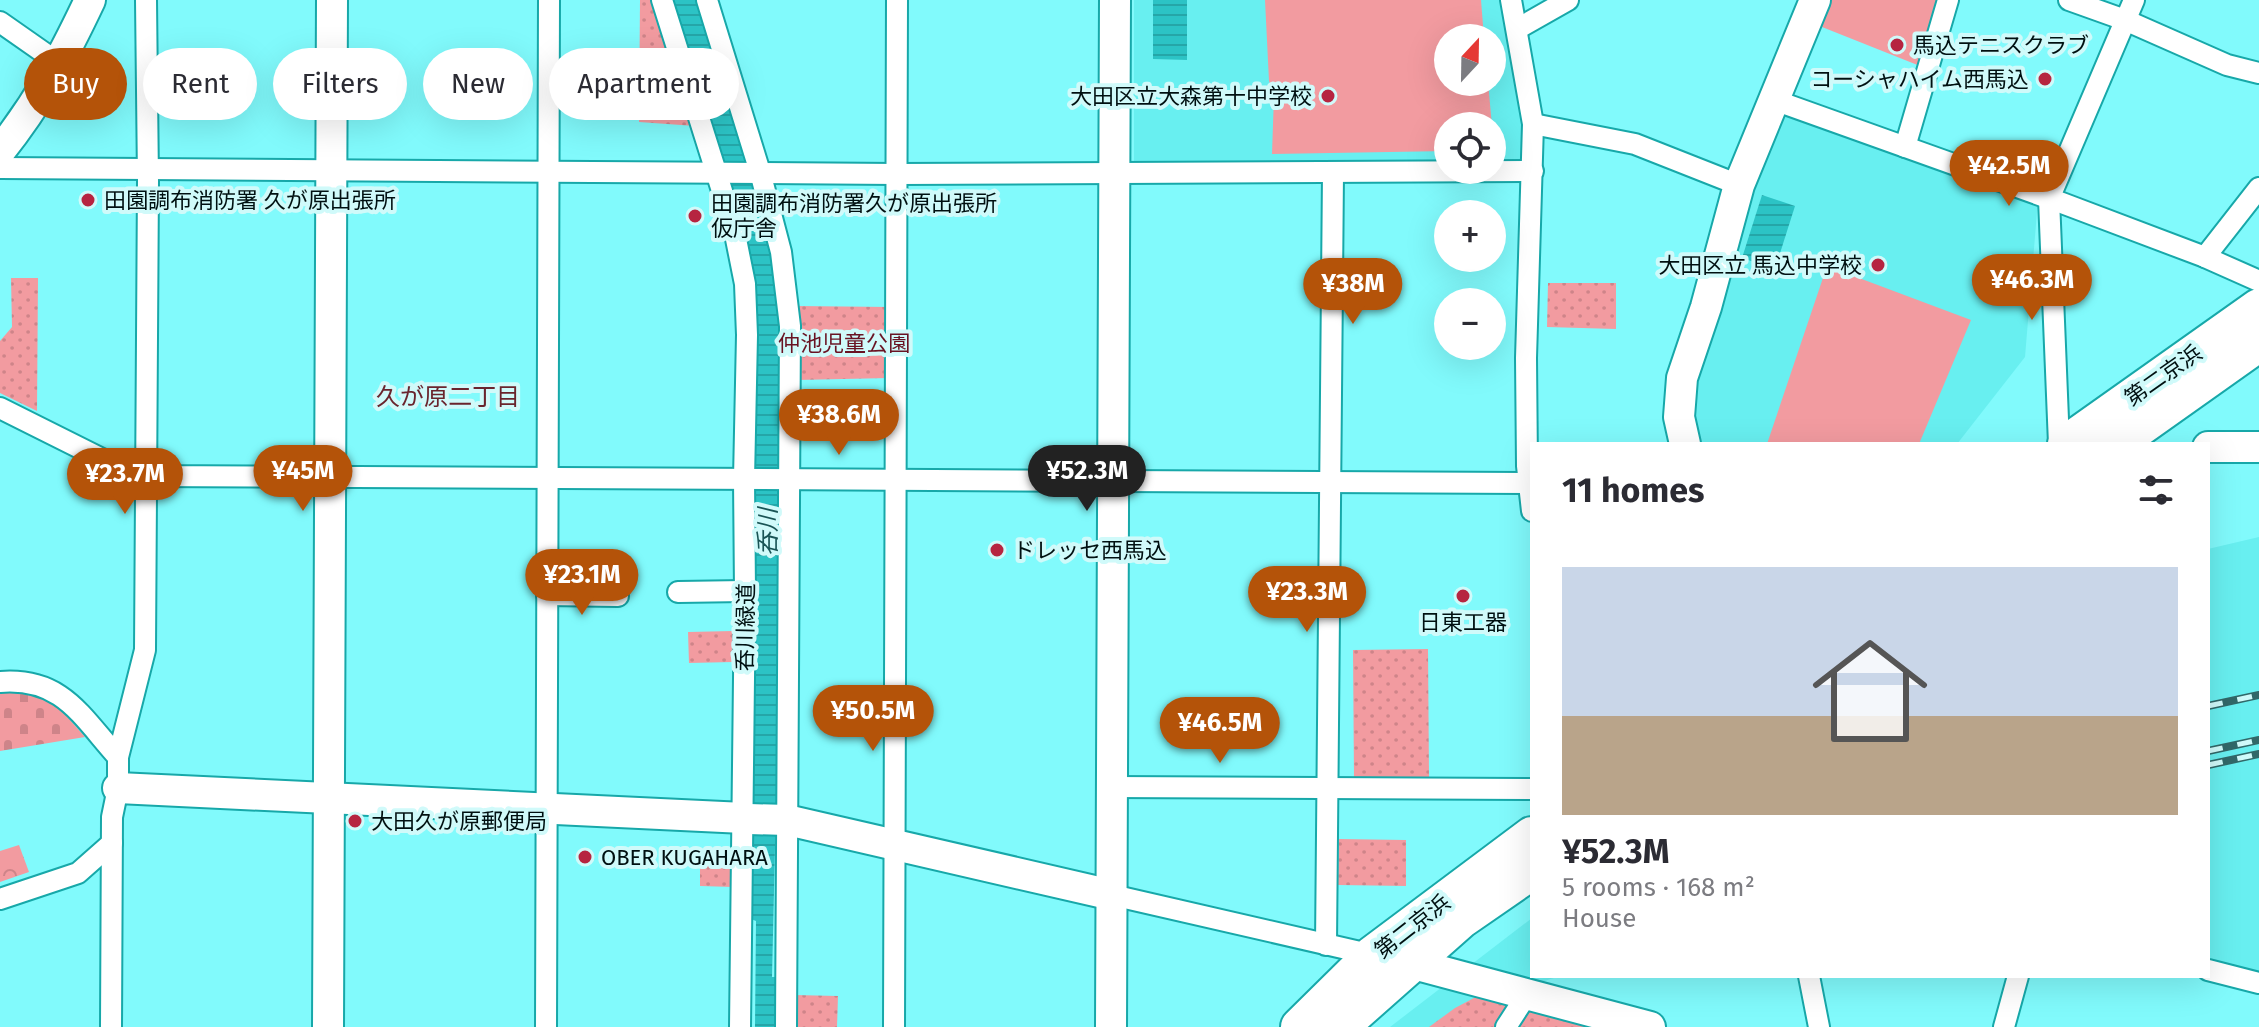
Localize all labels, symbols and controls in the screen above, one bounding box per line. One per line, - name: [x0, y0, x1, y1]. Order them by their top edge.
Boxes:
- north arrow: [1434, 24, 1506, 96]
- map controls: [1434, 24, 1506, 360]
- place label: 馬込テニスクラブ: [1913, 32, 2089, 59]
- marker: 馬込テニスクラブ: [1888, 36, 1906, 54]
- chip: Buy: [24, 48, 127, 120]
- chip: Rent: [143, 48, 257, 120]
- chip: Filters: [273, 48, 407, 120]
- chip: New: [423, 48, 533, 120]
- chip: Apartment: [549, 48, 739, 120]
- place label: コーシャハイム西馬込: [1810, 66, 2029, 93]
- marker: コーシャハイム西馬込: [2036, 70, 2054, 88]
- place label: 大田区立大森第十中学校: [1070, 83, 1312, 110]
- marker: 大田区立大森第十中学校: [1319, 87, 1337, 105]
- button: locate: [1434, 112, 1506, 184]
- pin: ¥42.5M: [1944, 140, 2074, 208]
- text: ¥42.5M: [1968, 150, 2050, 181]
- place label: 田園調布消防署 久が原出張所: [104, 187, 396, 214]
- place label: 田園調布消防署久が原出張所 仮庁舎: [711, 190, 997, 242]
- marker: 田園調布消防署 久が原出張所: [79, 191, 97, 209]
- button: +: [1434, 200, 1506, 272]
- marker: 田園調布消防署久が原出張所 仮庁舎: [686, 207, 704, 225]
- place label: 大田区立 馬込中学校: [1658, 252, 1862, 279]
- pin: ¥46.3M: [1967, 254, 2097, 322]
- marker: 大田区立 馬込中学校: [1869, 256, 1887, 274]
- pin: ¥38M: [1306, 258, 1400, 326]
- text: ¥46.3M: [1990, 264, 2074, 295]
- text: ¥38M: [1321, 268, 1385, 299]
- button: −: [1434, 288, 1506, 360]
- park label: 仲池児童公園: [778, 330, 910, 357]
- street label: 第二京浜: [2119, 339, 2207, 412]
- district label: 久が原二丁目: [376, 383, 520, 411]
- pin: ¥38.6M: [774, 389, 904, 457]
- text: ¥38.6M: [797, 399, 881, 430]
- pin: ¥45M: [256, 445, 350, 513]
- pin: ¥52.3M: [1022, 445, 1152, 513]
- pin: ¥23.7M: [60, 448, 190, 516]
- text: ¥45M: [271, 455, 335, 486]
- text: ¥52.3M: [1046, 455, 1128, 486]
- text: ¥23.7M: [85, 458, 165, 489]
- icon: filters: [2134, 468, 2178, 512]
- text: 11 homes: [1562, 470, 1704, 511]
- water label: 呑川: [754, 505, 782, 556]
- place label: ドレッセ西馬込: [1013, 537, 1167, 564]
- marker: ドレッセ西馬込: [988, 541, 1006, 559]
- pin: ¥23.1M: [517, 549, 647, 617]
- text: ¥23.1M: [543, 559, 621, 590]
- pin: ¥23.3M: [1242, 566, 1372, 634]
- text: ¥23.3M: [1266, 576, 1348, 607]
- street label: 呑川緑道: [731, 583, 760, 671]
- marker: 日東工器: [1454, 587, 1472, 605]
- place label: 日東工器: [1419, 609, 1507, 636]
- icon: home: [1798, 619, 1942, 763]
- pin: ¥50.5M: [808, 685, 938, 753]
- text: ¥50.5M: [831, 695, 915, 726]
- pin: ¥46.5M: [1155, 697, 1285, 765]
- text: ¥46.5M: [1178, 707, 1262, 738]
- place label: 大田久が原郵便局: [371, 808, 547, 835]
- marker: 大田久が原郵便局: [346, 812, 364, 830]
- text: ¥52.3M: [1562, 831, 1669, 872]
- place label: OBER KUGAHARA: [601, 844, 768, 871]
- marker: OBER KUGAHARA: [576, 848, 594, 866]
- text: 5 rooms · 168 m²: [1562, 872, 1755, 903]
- street label: 第二京浜: [1369, 889, 1455, 964]
- text: House: [1562, 903, 1636, 934]

